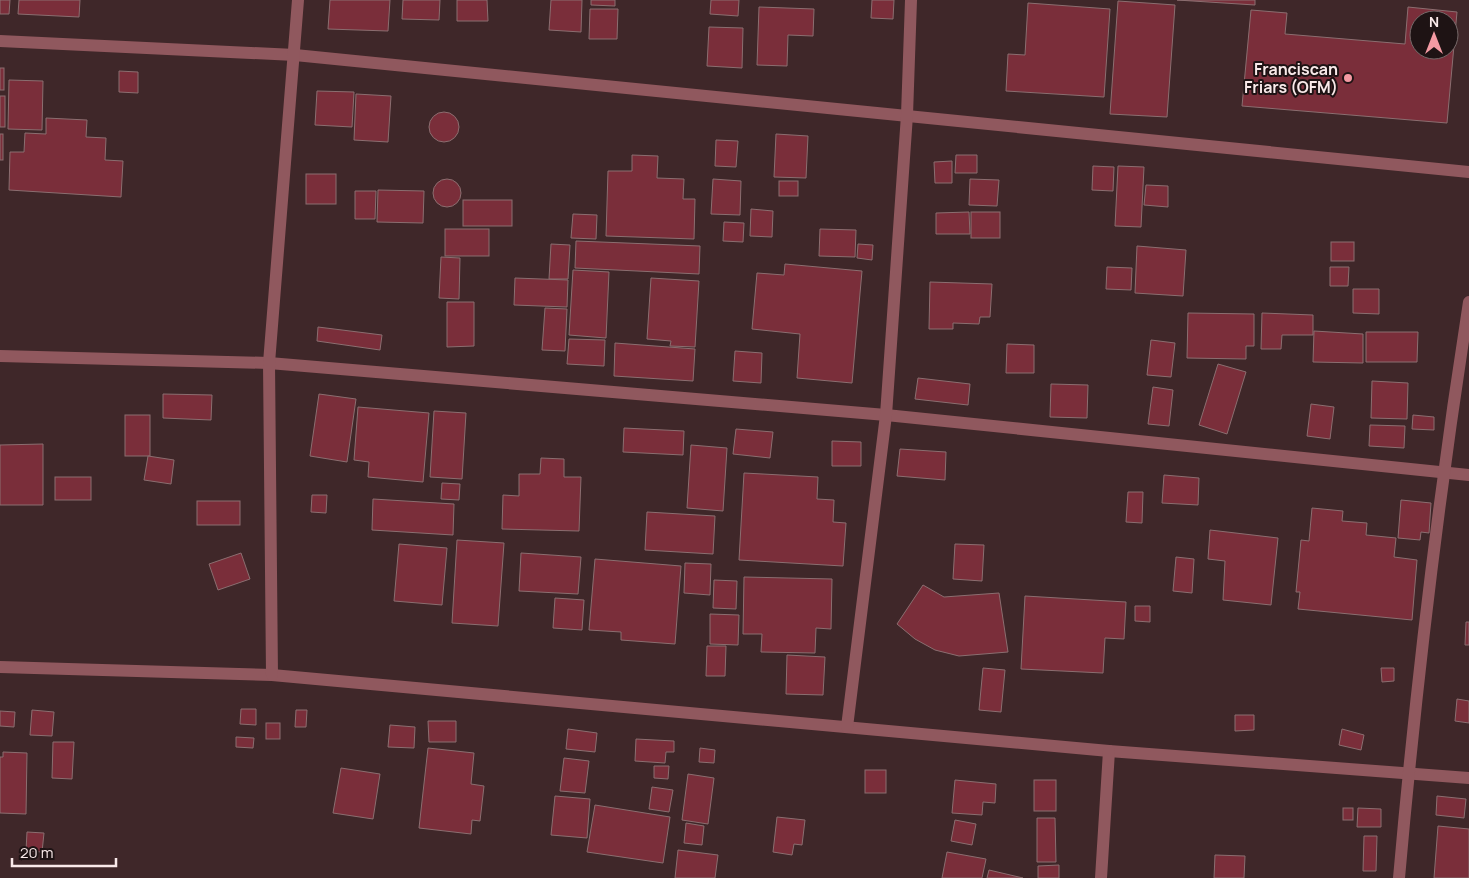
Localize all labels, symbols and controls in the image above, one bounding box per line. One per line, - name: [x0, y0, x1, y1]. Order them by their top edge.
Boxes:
- north arrow: [1409, 10, 1459, 60]
- text: N: [1429, 12, 1439, 31]
- place label: Franciscan Friars (OFM): [1244, 58, 1338, 98]
- marker: Franciscan Friars (OFM): [1342, 72, 1354, 84]
- scale bar: [12, 836, 116, 868]
- text: 20 m: [20, 842, 53, 863]

